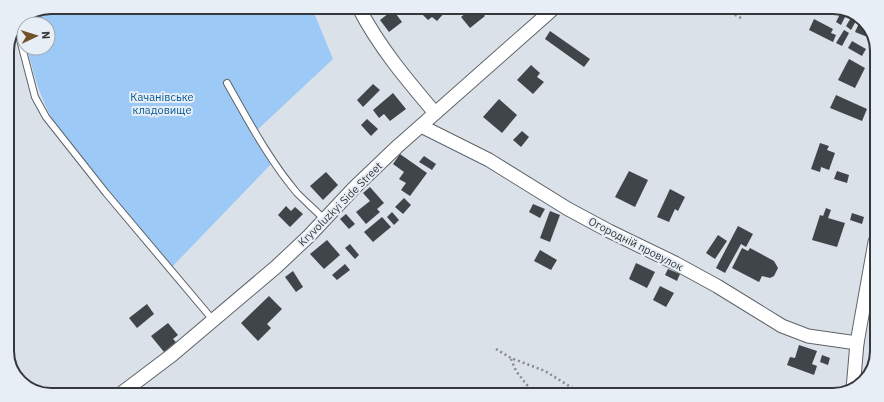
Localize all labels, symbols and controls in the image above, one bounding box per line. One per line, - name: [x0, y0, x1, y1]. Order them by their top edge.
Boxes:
- north arrow: [16, 16, 56, 56]
- text: N: [39, 31, 53, 40]
- park label: Качанівське кладовище: [130, 90, 194, 117]
- street label: Kryvoluzkyi Side Street: [295, 159, 385, 249]
- street label: Огородній провулок: [586, 214, 686, 274]

